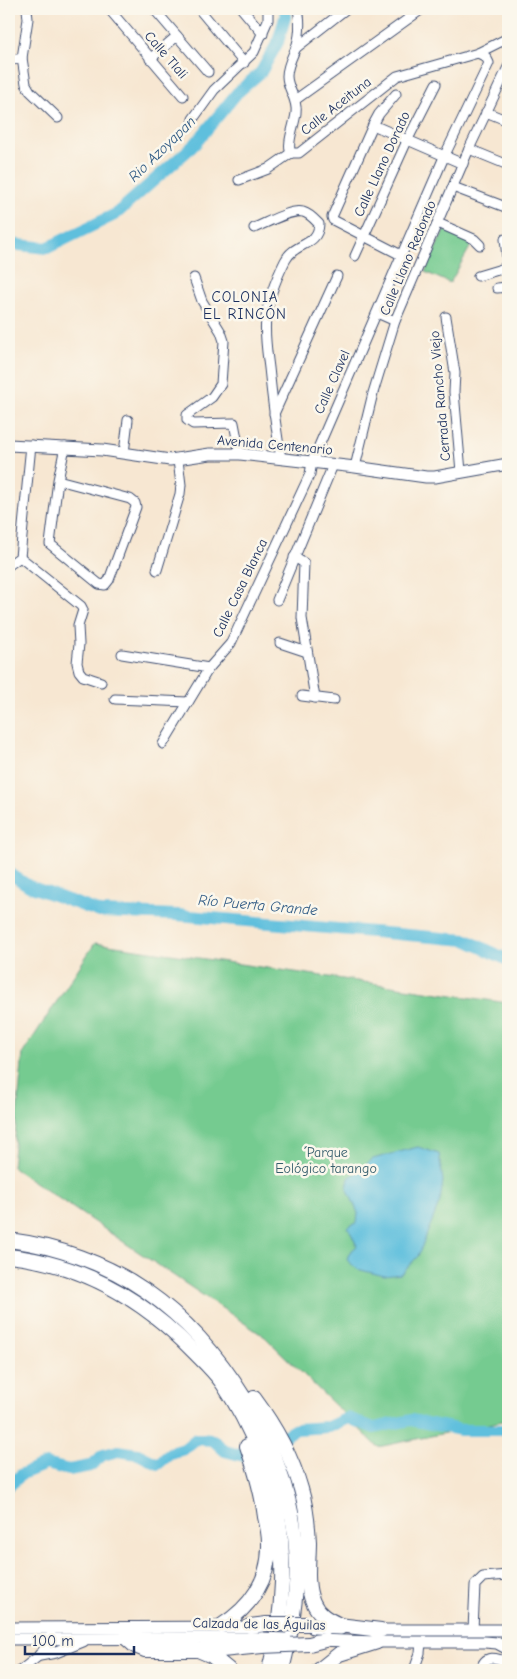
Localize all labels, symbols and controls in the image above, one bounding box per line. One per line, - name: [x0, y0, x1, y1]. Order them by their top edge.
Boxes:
- street label: Calle Tlali: [141, 28, 191, 82]
- street label: Calle Aceituna: [297, 73, 375, 139]
- street label: Calle Llano Dorado: [350, 109, 414, 219]
- water label: Rio Azoyapan: [125, 112, 199, 186]
- street label: Calle Llano Redondo: [376, 198, 440, 318]
- district label: COLONIA EL RINCÓN: [203, 288, 287, 323]
- street label: Cerrada Rancho Viejo: [426, 330, 454, 462]
- street label: Calle Clavel: [310, 347, 354, 417]
- street label: Avenida Centenario: [216, 431, 334, 459]
- street label: Calle Casa Blanca: [209, 536, 271, 640]
- water label: Río Puerta Grande: [197, 891, 319, 919]
- park label: ´Parque Eológico tarango: [275, 1144, 377, 1177]
- street label: Calzada de las Águilas: [192, 1614, 326, 1634]
- scale bar: [25, 1624, 134, 1656]
- text: 100 m: [32, 1632, 74, 1650]

